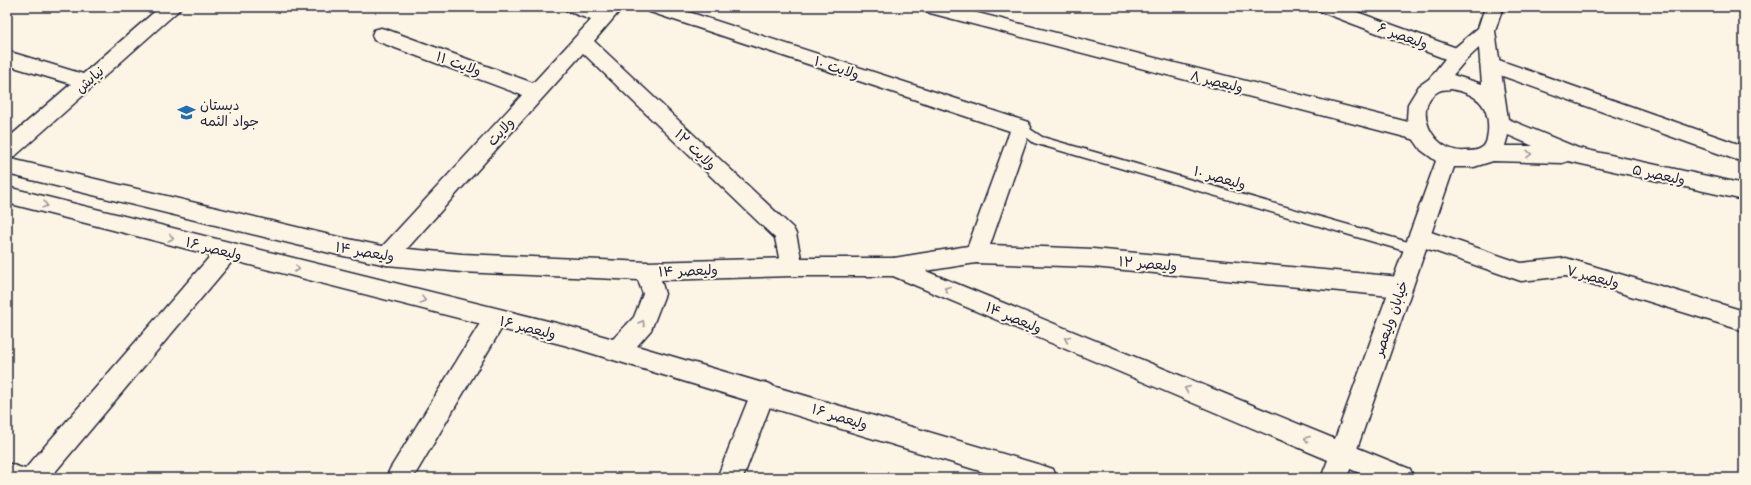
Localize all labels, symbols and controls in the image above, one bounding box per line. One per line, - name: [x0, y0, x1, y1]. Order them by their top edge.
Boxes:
- street label: ولیعصر ۶: [1375, 16, 1431, 54]
- street label: ولایت ۱۱: [433, 45, 485, 81]
- street label: ولایت ۱۰: [812, 50, 862, 84]
- street label: نیایش: [70, 60, 108, 98]
- street label: ولیعصر ۸: [1188, 64, 1246, 98]
- place label: دبستان جواد الئمه: [200, 94, 259, 131]
- school or university icon: دبستان جواد الئمه: [177, 102, 197, 122]
- street label: ولایت: [481, 112, 519, 150]
- street label: ولایت ۱۲: [670, 124, 722, 174]
- one-way arrow: [1526, 150, 1532, 158]
- street label: ولیعصر ۵: [1631, 158, 1687, 190]
- street label: ولیعصر ۱۰: [1191, 160, 1249, 194]
- one-way arrow: [41, 200, 48, 209]
- street label: ولیعصر ۱۶: [184, 231, 244, 265]
- one-way arrow: [167, 233, 174, 241]
- street label: ولیعصر ۱۴: [334, 235, 396, 267]
- street label: ولیعصر ۱۲: [1118, 250, 1178, 276]
- street label: ولیعصر ۱۴: [658, 258, 718, 282]
- street label: ولیعصر ۷: [1564, 259, 1622, 293]
- one-way arrow: [293, 264, 300, 273]
- street label: خیابان ولیعصر: [1367, 277, 1413, 360]
- one-way arrow: [943, 286, 951, 294]
- one-way arrow: [420, 296, 426, 304]
- street label: ولیعصر ۱۴: [982, 296, 1046, 338]
- street label: ولیعصر ۱۶: [498, 310, 558, 344]
- one-way arrow: [638, 320, 645, 327]
- one-way arrow: [1063, 336, 1071, 344]
- one-way arrow: [1183, 386, 1191, 394]
- street label: ولیعصر ۱۶: [809, 398, 871, 434]
- one-way arrow: [1303, 436, 1311, 444]

